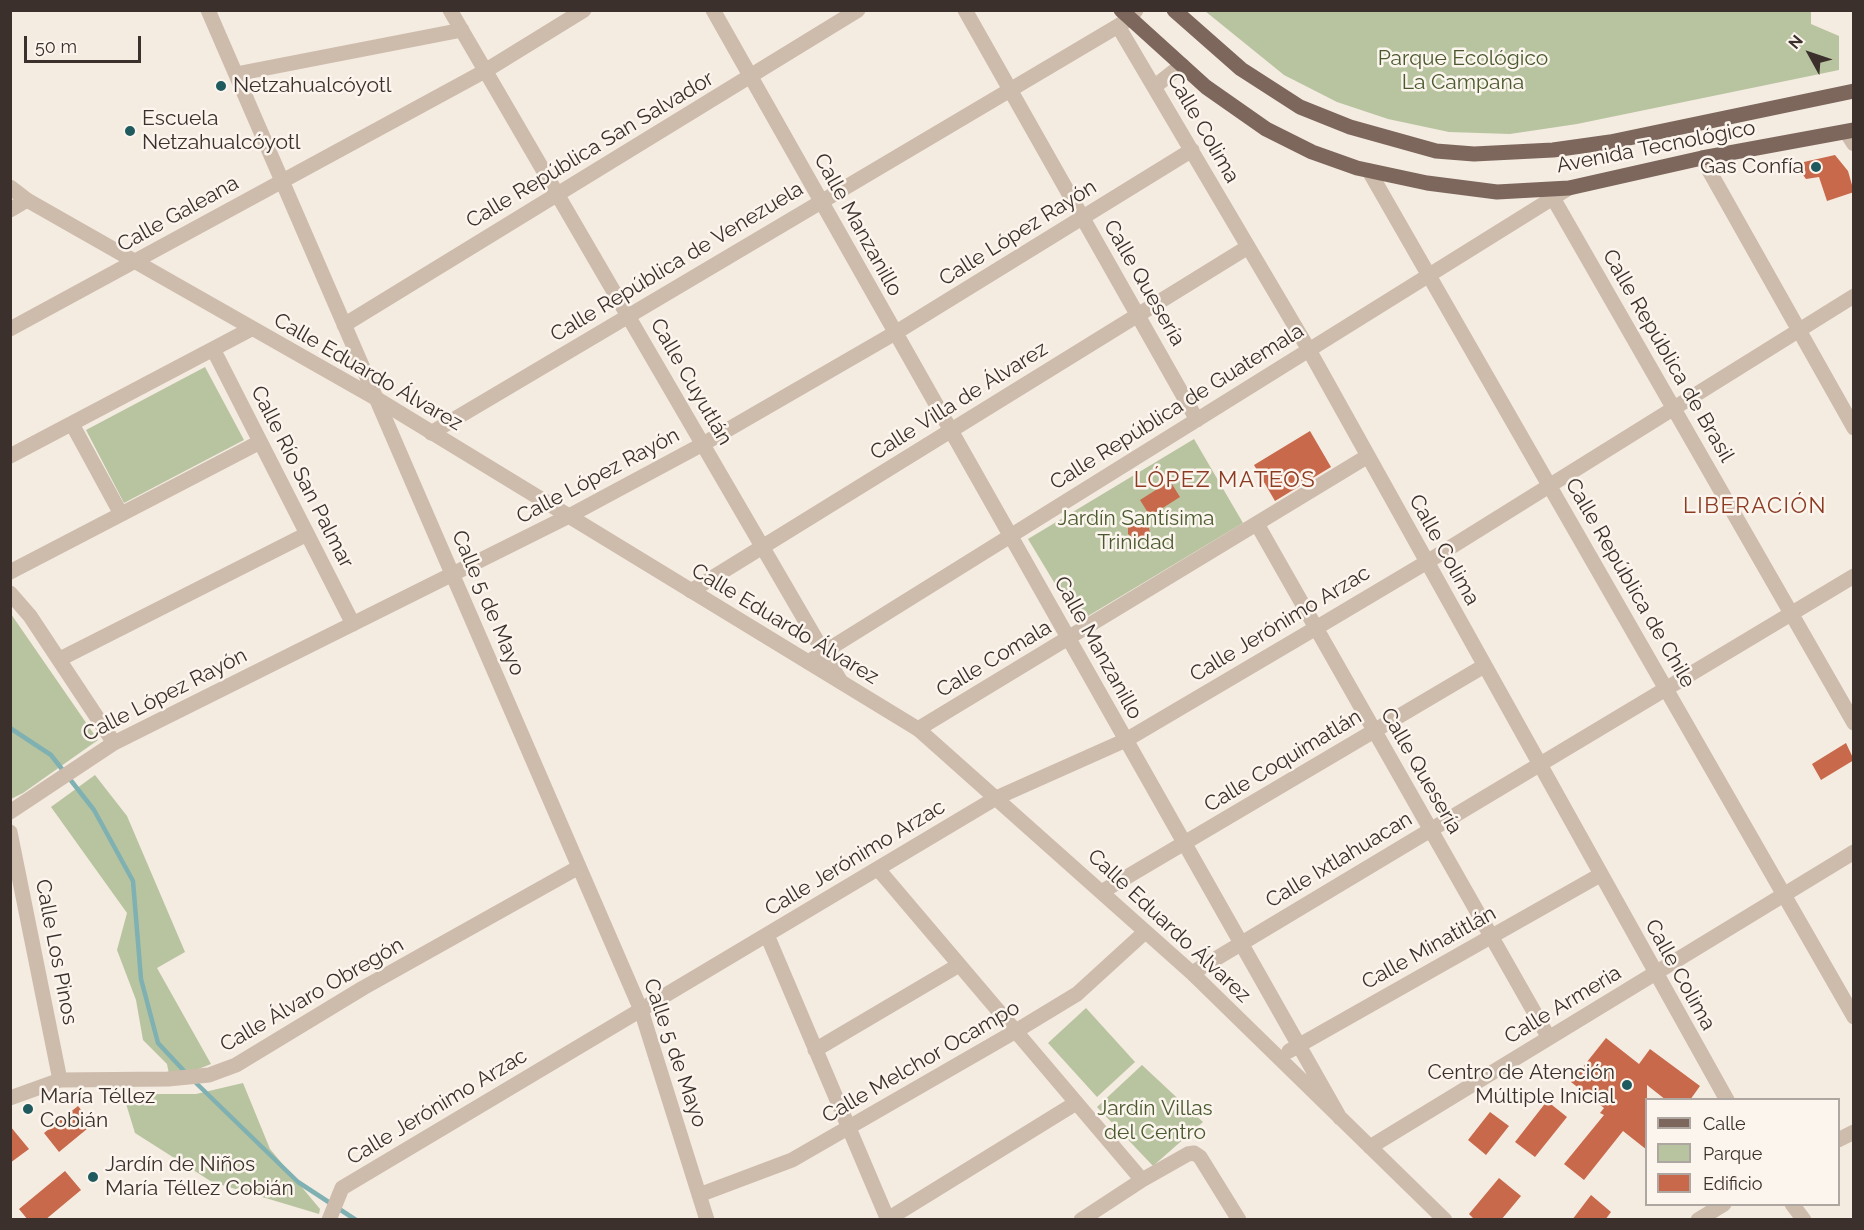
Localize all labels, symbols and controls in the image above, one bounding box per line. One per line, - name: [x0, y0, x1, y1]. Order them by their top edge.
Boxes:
- scale bar: [27, 24, 144, 62]
- north arrow: [1780, 24, 1840, 84]
- text: N: [1785, 31, 1807, 53]
- text: 50 m: [35, 36, 77, 57]
- park label: Parque Ecológico La Campana: [1378, 46, 1548, 96]
- street label: Calle República San Salvador: [462, 66, 718, 234]
- street label: Calle Colima: [1161, 68, 1245, 188]
- place label: Netzahualcóyotl: [233, 73, 392, 99]
- marker: Netzahualcóyotl: [214, 79, 228, 93]
- place label: Escuela Netzahualcóyotl: [142, 106, 301, 156]
- street label: Avenida Tecnológico: [1554, 115, 1758, 179]
- marker: Escuela Netzahualcóyotl: [123, 124, 137, 138]
- street label: Calle Manzanillo: [808, 149, 908, 301]
- place label: Gas Confía: [1700, 154, 1804, 180]
- marker: Gas Confía: [1809, 160, 1823, 174]
- street label: Calle Galeana: [113, 170, 243, 258]
- street label: Calle López Rayón: [935, 174, 1101, 292]
- street label: Calle República de Venezuela: [546, 176, 808, 348]
- street label: Calle Quesería: [1098, 215, 1190, 351]
- street label: Calle República de Brasil: [1597, 245, 1739, 467]
- street label: Calle Eduardo Álvarez: [269, 308, 467, 436]
- street label: Calle Cuyutlán: [645, 314, 737, 450]
- street label: Calle República de Guatemala: [1046, 318, 1308, 496]
- street label: Calle Villa de Álvarez: [866, 336, 1052, 466]
- street label: Calle Río San Palmar: [245, 382, 359, 572]
- street label: Calle López Rayón: [512, 422, 684, 530]
- district label: LÓPEZ MATEOS: [1134, 467, 1316, 493]
- street label: Calle República de Chile: [1560, 474, 1700, 692]
- street label: Calle Colima: [1403, 490, 1485, 610]
- district label: LIBERACIÓN: [1683, 493, 1827, 519]
- park label: Jardín Santísima Trinidad: [1057, 506, 1215, 556]
- street label: Calle 5 de Mayo: [446, 527, 530, 679]
- street label: Calle Eduardo Álvarez: [687, 558, 883, 690]
- street label: Calle Jerónimo Arzac: [1185, 560, 1375, 688]
- street label: Calle Manzanillo: [1048, 572, 1148, 724]
- street label: Calle Comala: [932, 615, 1056, 703]
- street label: Calle López Rayón: [79, 643, 251, 747]
- street label: Calle Quesería: [1375, 703, 1467, 839]
- street label: Calle Coquimatlán: [1200, 704, 1366, 818]
- street label: Calle Jerónimo Arzac: [760, 794, 950, 922]
- street label: Calle Ixtlahuacan: [1261, 806, 1417, 914]
- street label: Calle Eduardo Álvarez: [1082, 844, 1256, 1008]
- street label: Calle Los Pinos: [30, 877, 82, 1027]
- street label: Calle Minatitlán: [1357, 901, 1501, 995]
- street label: Calle Colima: [1639, 915, 1721, 1035]
- street label: Calle Álvaro Obregón: [216, 932, 408, 1058]
- street label: Calle Armeria: [1500, 960, 1626, 1050]
- street label: Calle 5 de Mayo: [638, 975, 712, 1131]
- street label: Calle Melchor Ocampo: [818, 995, 1024, 1129]
- street label: Calle Jerónimo Arzac: [342, 1043, 532, 1171]
- place label: Centro de Atención Múltiple Inicial: [1427, 1060, 1615, 1110]
- marker: Centro de Atención Múltiple Inicial: [1620, 1078, 1634, 1092]
- place label: María Téllez Cobián: [40, 1084, 155, 1134]
- park label: Jardín Villas del Centro: [1097, 1096, 1213, 1146]
- legend: [1645, 1098, 1840, 1206]
- marker: María Téllez Cobián: [21, 1102, 35, 1116]
- text: Calle: [1703, 1113, 1746, 1134]
- text: Parque: [1703, 1143, 1762, 1164]
- place label: Jardín de Niños María Téllez Cobián: [105, 1152, 294, 1202]
- marker: Jardín de Niños María Téllez Cobián: [86, 1170, 100, 1184]
- text: Edificio: [1703, 1173, 1762, 1194]

